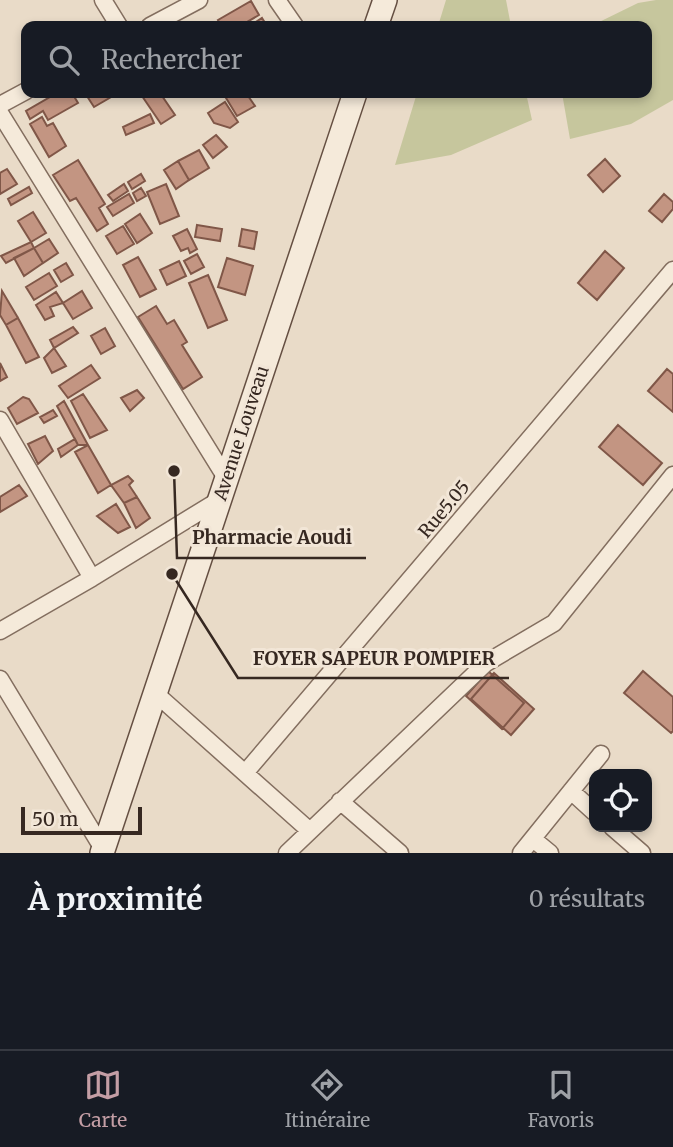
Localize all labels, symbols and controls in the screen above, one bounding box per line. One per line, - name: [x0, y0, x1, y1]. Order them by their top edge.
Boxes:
- search box: [21, 21, 652, 98]
- icon: search: [45, 41, 83, 79]
- text: Rechercher: [101, 43, 243, 76]
- street label: Avenue Louveau: [208, 363, 274, 504]
- street label: Rue5.05: [413, 476, 475, 542]
- callout: Pharmacie Aoudi: [177, 518, 366, 558]
- text: Pharmacie Aoudi: [192, 525, 353, 549]
- callout: FOYER SAPEUR POMPIER: [238, 638, 509, 678]
- text: FOYER SAPEUR POMPIER: [253, 646, 495, 670]
- map controls: [589, 769, 652, 832]
- button: locate: [589, 769, 652, 832]
- scale bar: [21, 804, 142, 836]
- text: 50 m: [32, 807, 78, 831]
- text: À proximité: [28, 880, 203, 918]
- text: 0 résultats: [529, 884, 645, 913]
- tab: Carte: [79, 1066, 127, 1132]
- tab: Itinéraire: [285, 1066, 370, 1132]
- tab: Favoris: [528, 1066, 594, 1132]

